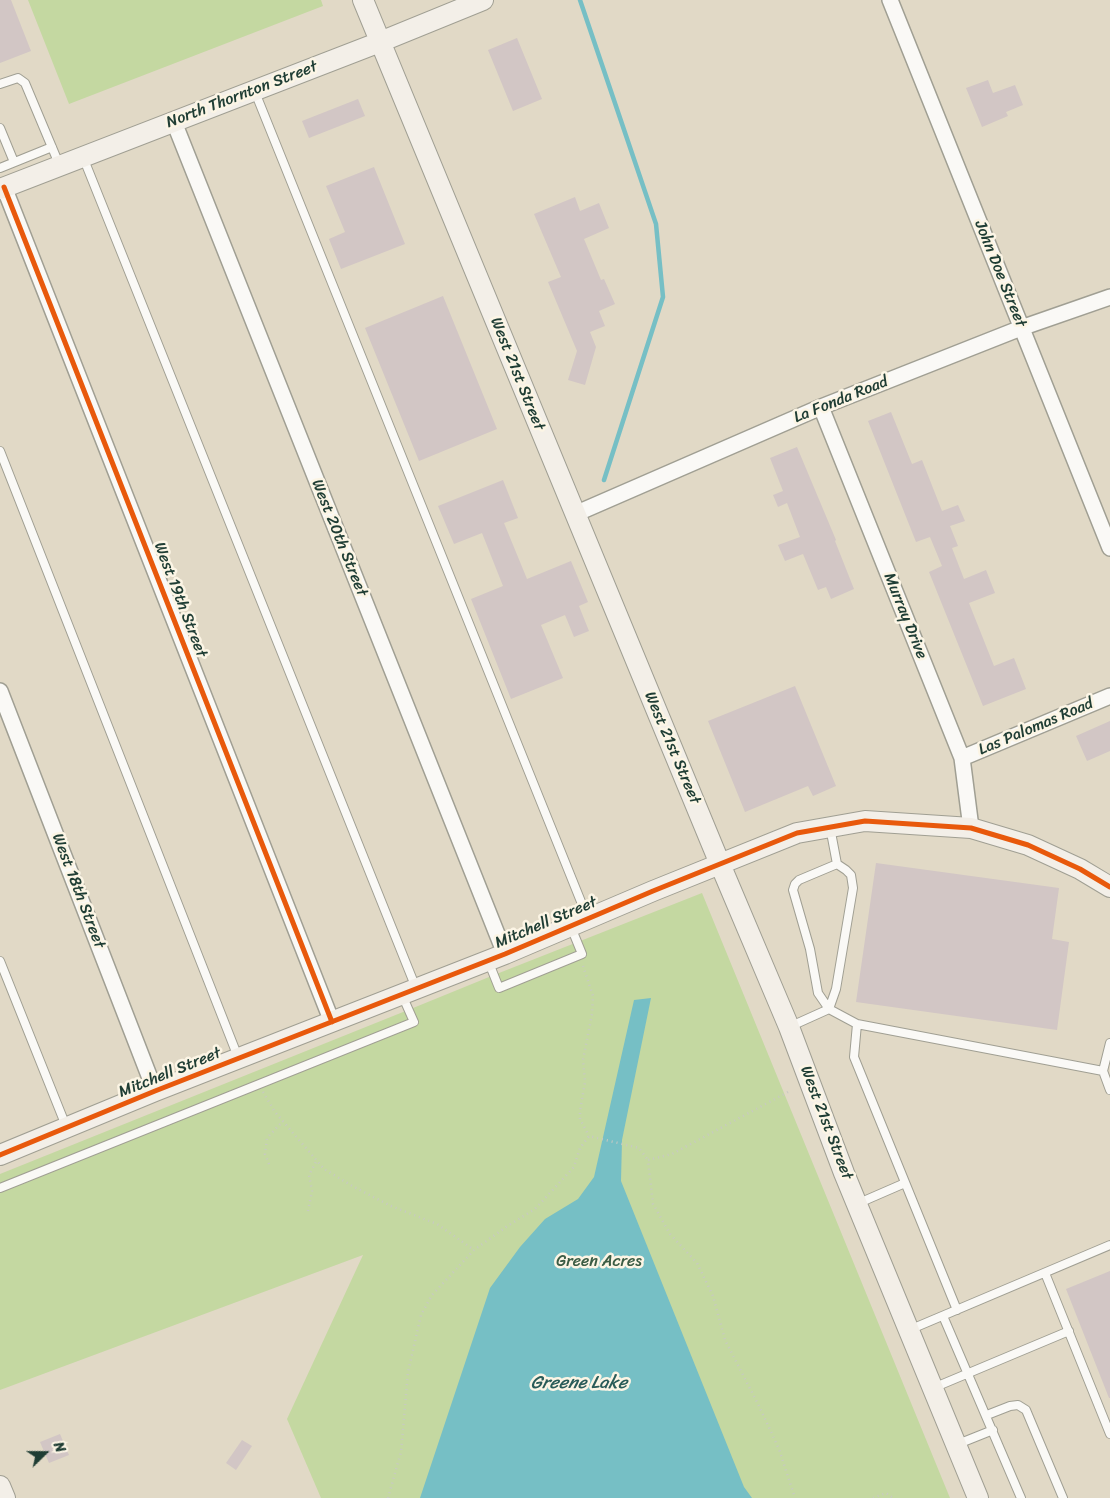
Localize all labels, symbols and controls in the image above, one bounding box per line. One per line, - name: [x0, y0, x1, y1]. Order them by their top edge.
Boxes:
- street label: North Thornton Street: [164, 57, 320, 133]
- street label: John Doe Street: [970, 218, 1030, 330]
- street label: West 21st Street: [486, 315, 548, 433]
- street label: La Fonda Road: [791, 372, 891, 428]
- street label: West 20th Street: [307, 477, 371, 599]
- street label: West 19th Street: [149, 540, 211, 660]
- street label: Murray Drive: [879, 570, 931, 662]
- street label: West 21st Street: [640, 689, 704, 807]
- street label: Las Palomas Road: [976, 694, 1096, 760]
- street label: West 18th Street: [47, 831, 109, 951]
- street label: Mitchell Street: [492, 893, 600, 953]
- street label: Mitchell Street: [116, 1044, 224, 1102]
- street label: West 21st Street: [796, 1063, 856, 1183]
- park label: Green Acres: [556, 1252, 642, 1272]
- water label: Greene Lake: [531, 1372, 627, 1394]
- north arrow: [20, 1428, 70, 1478]
- text: N: [46, 1438, 73, 1456]

